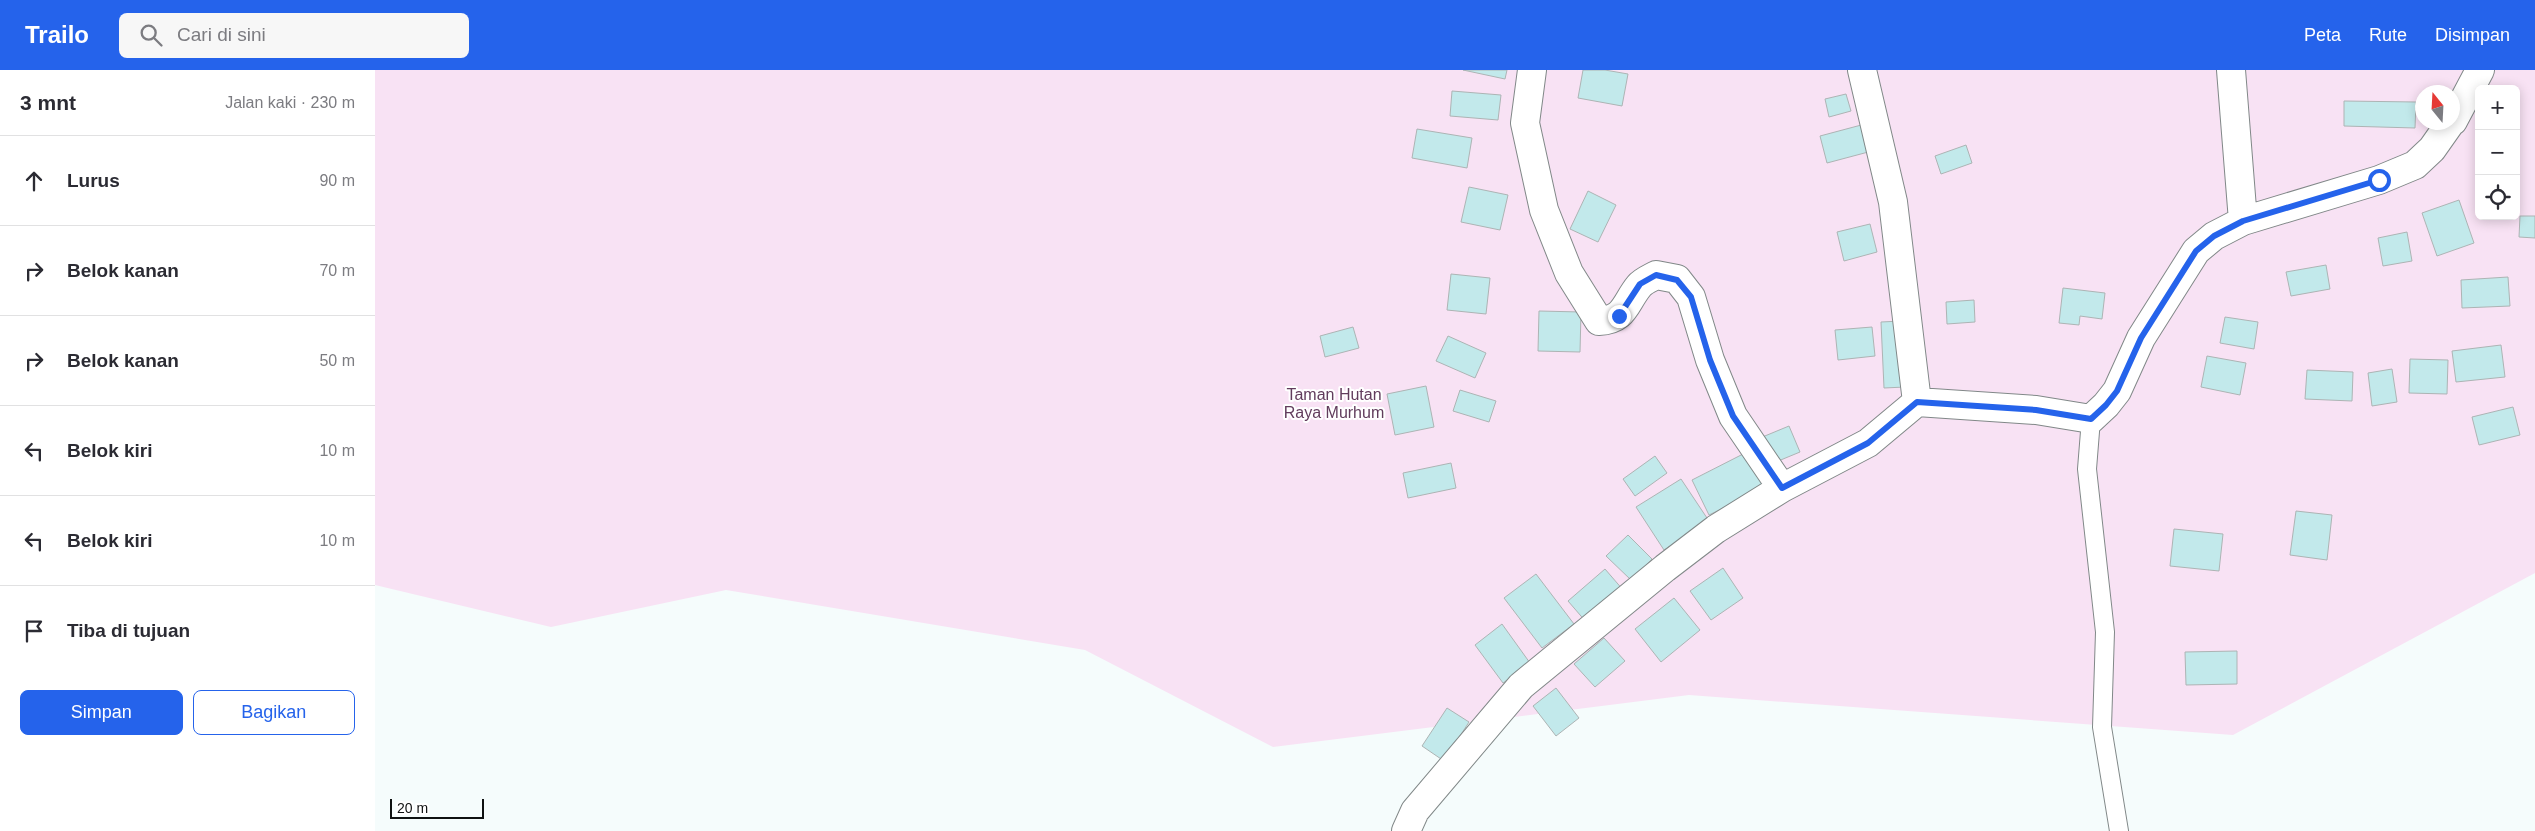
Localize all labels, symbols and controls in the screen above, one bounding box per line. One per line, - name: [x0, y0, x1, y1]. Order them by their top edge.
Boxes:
- search box: [119, 13, 469, 58]
- text: Trailo: [25, 21, 89, 48]
- icon: search: [137, 21, 165, 49]
- text: Cari di sini: [177, 24, 266, 45]
- text: Peta: [2304, 25, 2341, 45]
- text: Rute: [2369, 25, 2407, 45]
- text: Disimpan: [2435, 25, 2510, 45]
- north arrow: [2415, 85, 2460, 130]
- map controls: [2475, 85, 2520, 220]
- button: +: [2475, 85, 2520, 130]
- text: 3 mnt: [20, 91, 76, 114]
- text: Jalan kaki · 230 m: [225, 94, 355, 111]
- button: −: [2475, 130, 2520, 175]
- icon: ahead: [20, 167, 48, 195]
- route start: [2368, 169, 2391, 192]
- text: Lurus: [67, 170, 120, 191]
- text: 90 m: [319, 172, 355, 189]
- button: locate: [2475, 175, 2520, 220]
- icon: right: [20, 257, 48, 285]
- text: Belok kanan: [67, 260, 179, 281]
- text: 70 m: [319, 262, 355, 279]
- route end: [1608, 305, 1631, 328]
- icon: right: [20, 347, 48, 375]
- text: Belok kanan: [67, 350, 179, 371]
- text: 50 m: [319, 352, 355, 369]
- park label: Taman Hutan Raya Murhum: [1284, 386, 1384, 421]
- icon: left: [20, 437, 48, 465]
- text: Belok kiri: [67, 440, 153, 461]
- text: 10 m: [319, 442, 355, 459]
- icon: left: [20, 527, 48, 555]
- text: Belok kiri: [67, 530, 153, 551]
- text: 10 m: [319, 532, 355, 549]
- icon: arrive: [20, 617, 48, 645]
- text: Tiba di tujuan: [67, 620, 190, 641]
- button: Simpan: [20, 690, 183, 735]
- button: Bagikan: [193, 690, 355, 735]
- scale bar: [390, 796, 484, 819]
- text: 20 m: [397, 800, 428, 816]

